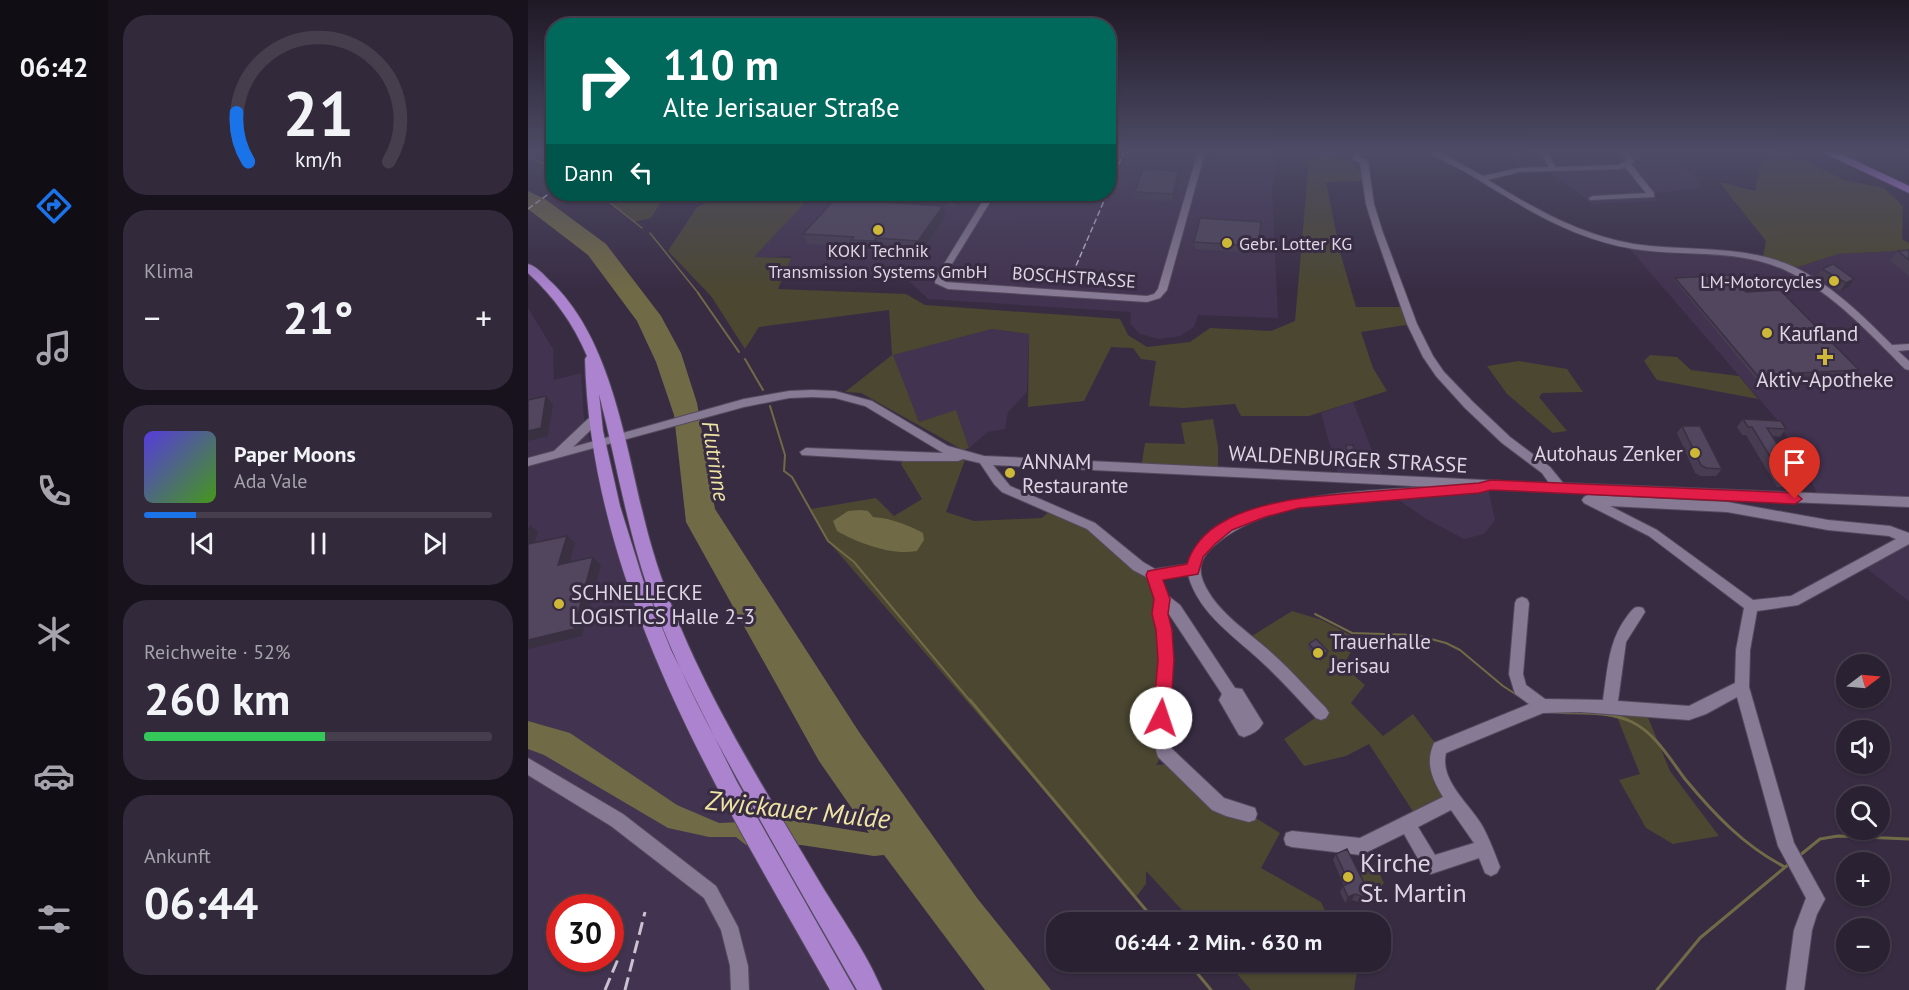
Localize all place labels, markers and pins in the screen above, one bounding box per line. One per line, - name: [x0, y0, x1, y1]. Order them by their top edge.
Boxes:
- marker: KOKI Technik Transmission Systems GmbH: [871, 223, 885, 237]
- place label: Gebr. Lotter KG: [1239, 232, 1352, 255]
- marker: Gebr. Lotter KG: [1220, 236, 1234, 250]
- place label: KOKI Technik Transmission Systems GmbH: [768, 239, 988, 283]
- place label: LM-Motorcycles: [1700, 270, 1822, 293]
- marker: LM-Motorcycles: [1827, 274, 1841, 288]
- place label: Kaufland: [1779, 320, 1858, 347]
- marker: Kaufland: [1760, 326, 1774, 340]
- marker: Aktiv-Apotheke: [1818, 350, 1832, 364]
- place label: Aktiv-Apotheke: [1756, 366, 1894, 393]
- pin: [1769, 437, 1820, 499]
- place label: Autohaus Zenker: [1534, 440, 1683, 467]
- marker: Autohaus Zenker: [1688, 446, 1702, 460]
- place label: ANNAM Restaurante: [1022, 448, 1128, 499]
- marker: ANNAM Restaurante: [1003, 466, 1017, 480]
- place label: SCHNELLECKE LOGISTICS Halle 2-3: [571, 579, 755, 630]
- marker: SCHNELLECKE LOGISTICS Halle 2-3: [552, 597, 566, 611]
- place label: Trauerhalle Jerisau: [1329, 628, 1431, 679]
- marker: Trauerhalle Jerisau: [1311, 646, 1325, 660]
- place label: Kirche St. Martin: [1360, 846, 1467, 909]
- marker: Kirche St. Martin: [1341, 870, 1355, 884]

